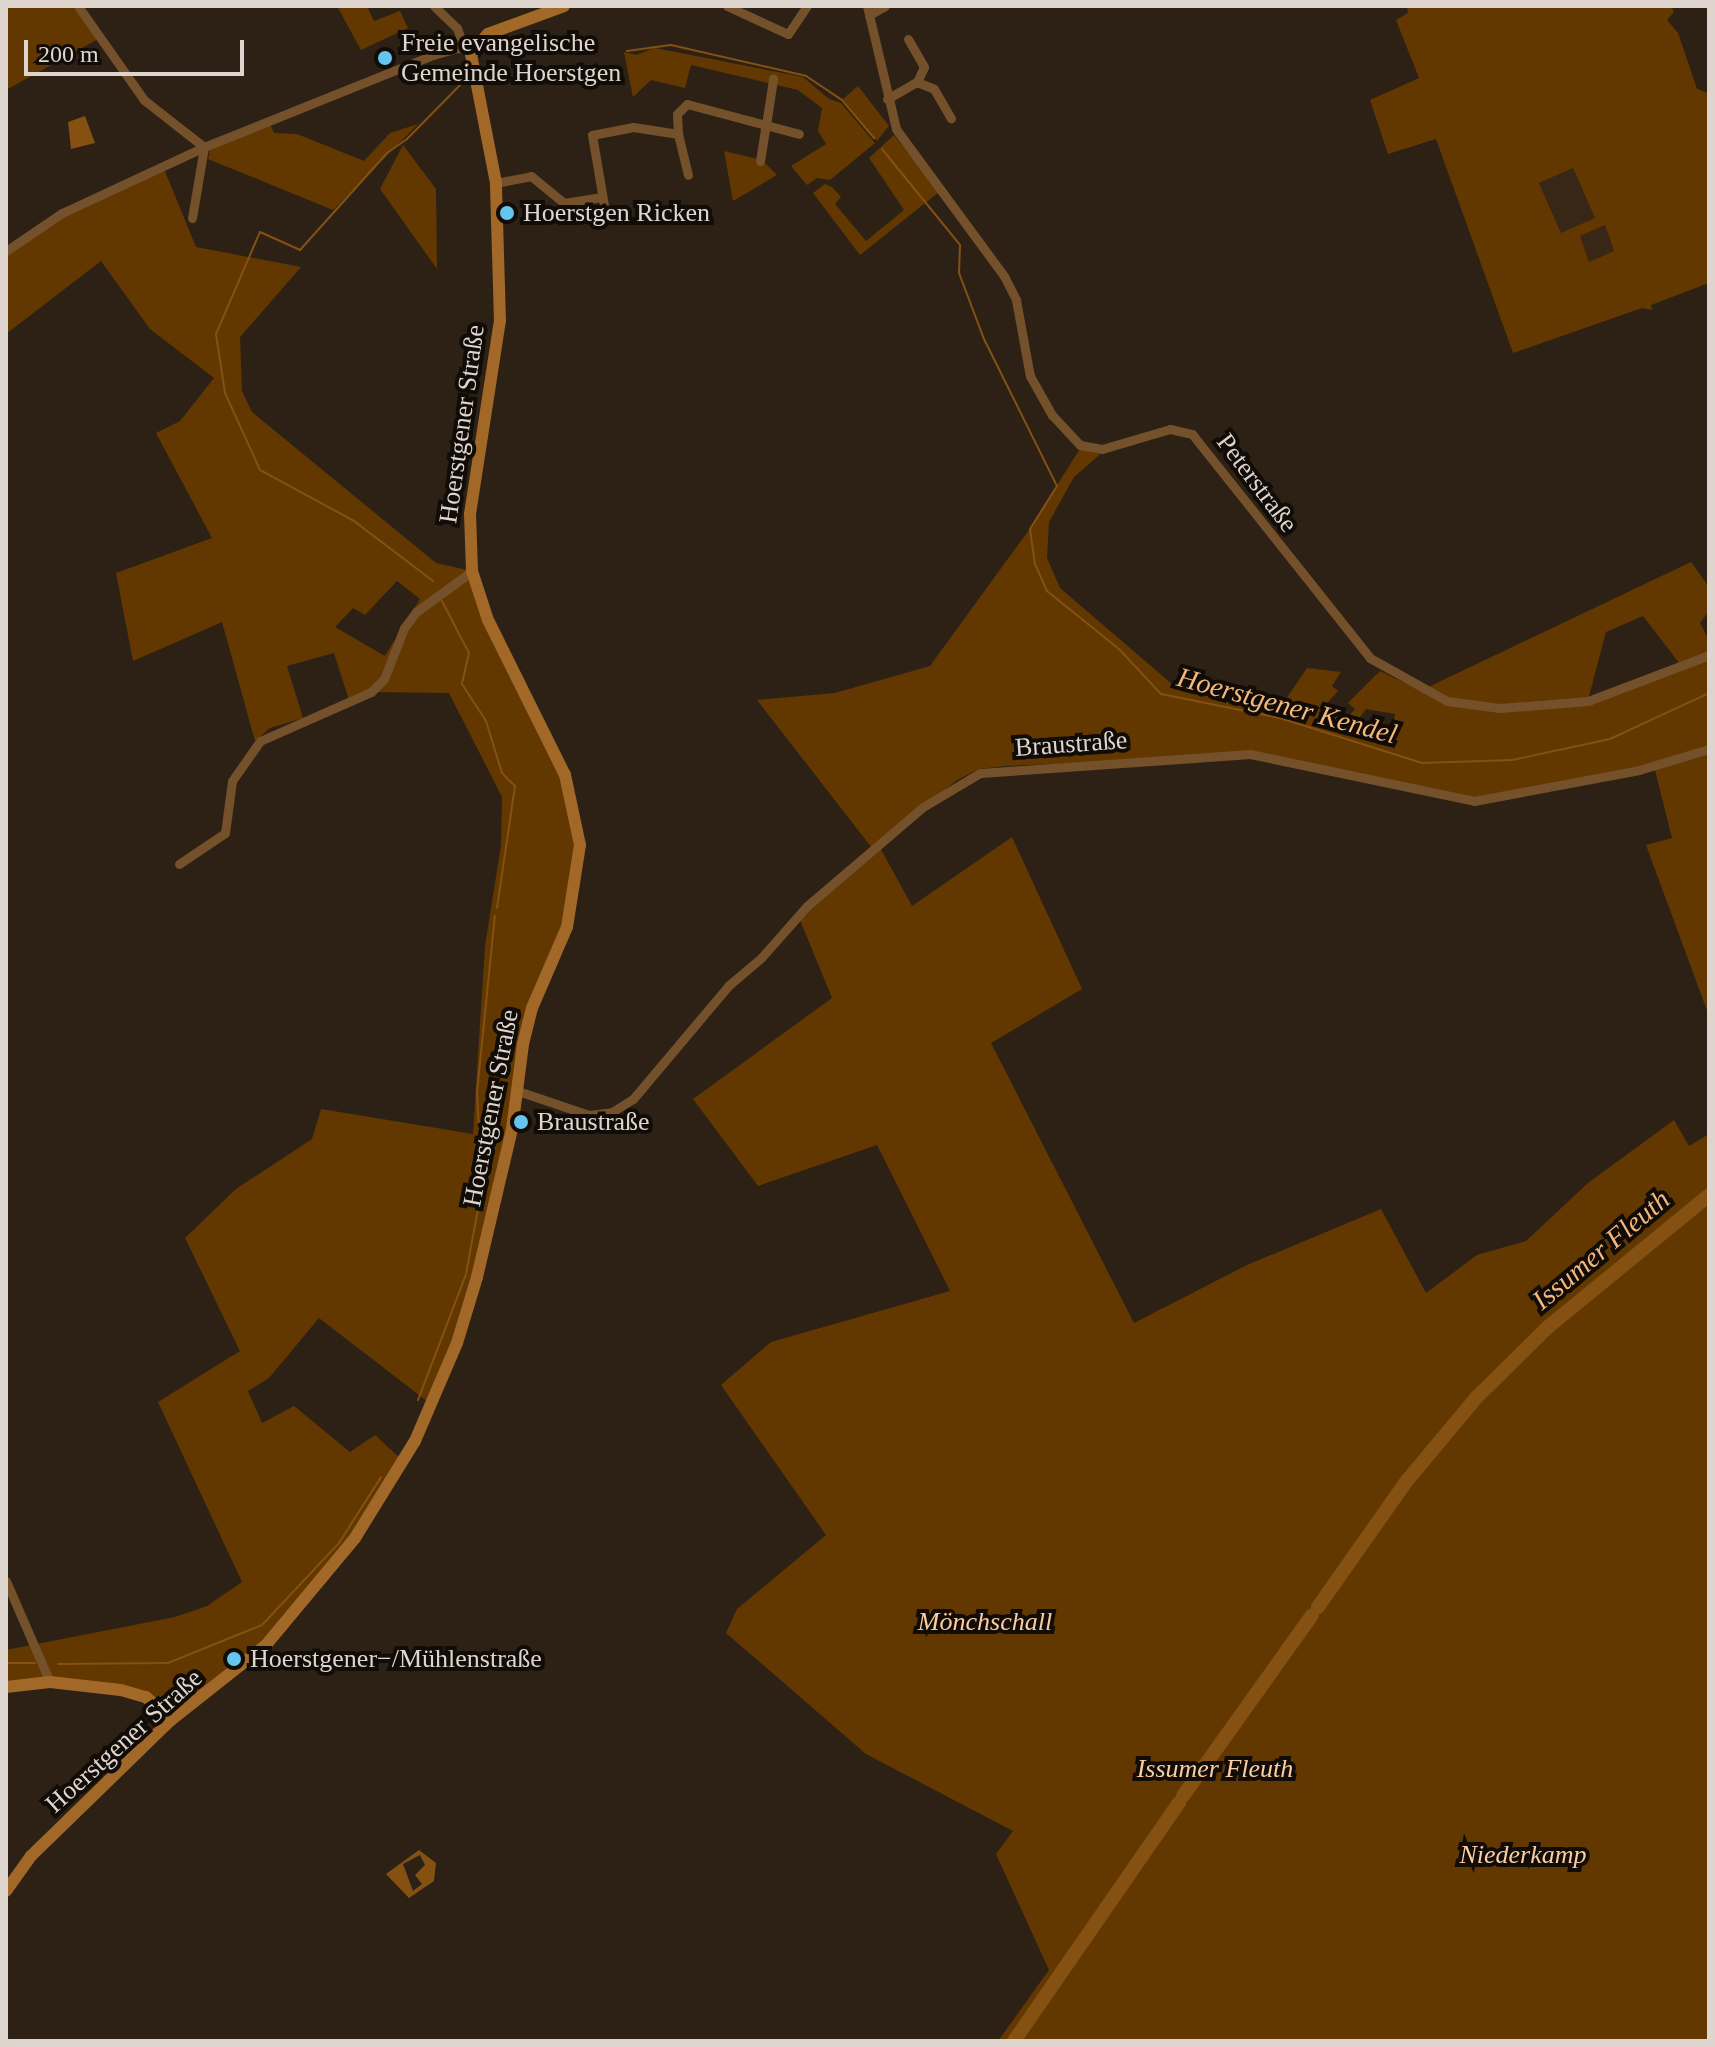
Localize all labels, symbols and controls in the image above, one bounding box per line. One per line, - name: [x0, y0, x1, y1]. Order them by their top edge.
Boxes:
- scale bar: [28, 24, 248, 74]
- place label: Freie evangelische Gemeinde Hoerstgen: [401, 27, 621, 88]
- text: 200 m: [38, 41, 99, 67]
- marker: Freie evangelische Gemeinde Hoerstgen: [376, 49, 394, 67]
- place label: Hoerstgen Ricken: [523, 197, 710, 229]
- marker: Hoerstgen Ricken: [498, 204, 516, 222]
- street label: Hoerstgener Straße: [433, 323, 491, 525]
- street label: Peterstraße: [1210, 427, 1304, 539]
- water label: Hoerstgener Kendel: [1173, 660, 1401, 752]
- street label: Braustraße: [1014, 725, 1128, 763]
- street label: Hoerstgener Straße: [457, 1007, 525, 1209]
- place label: Braustraße: [537, 1106, 650, 1138]
- marker: Braustraße: [512, 1113, 530, 1131]
- water label: Issumer Fleuth: [1526, 1183, 1676, 1317]
- park label: Mönchschall: [918, 1606, 1052, 1638]
- place label: Hoerstgener−/Mühlenstraße: [250, 1643, 542, 1675]
- marker: Hoerstgener−/Mühlenstraße: [225, 1650, 243, 1668]
- street label: Hoerstgener Straße: [39, 1663, 209, 1819]
- park label: Issumer Fleuth: [1137, 1753, 1293, 1785]
- park label: Niederkamp: [1459, 1839, 1587, 1871]

